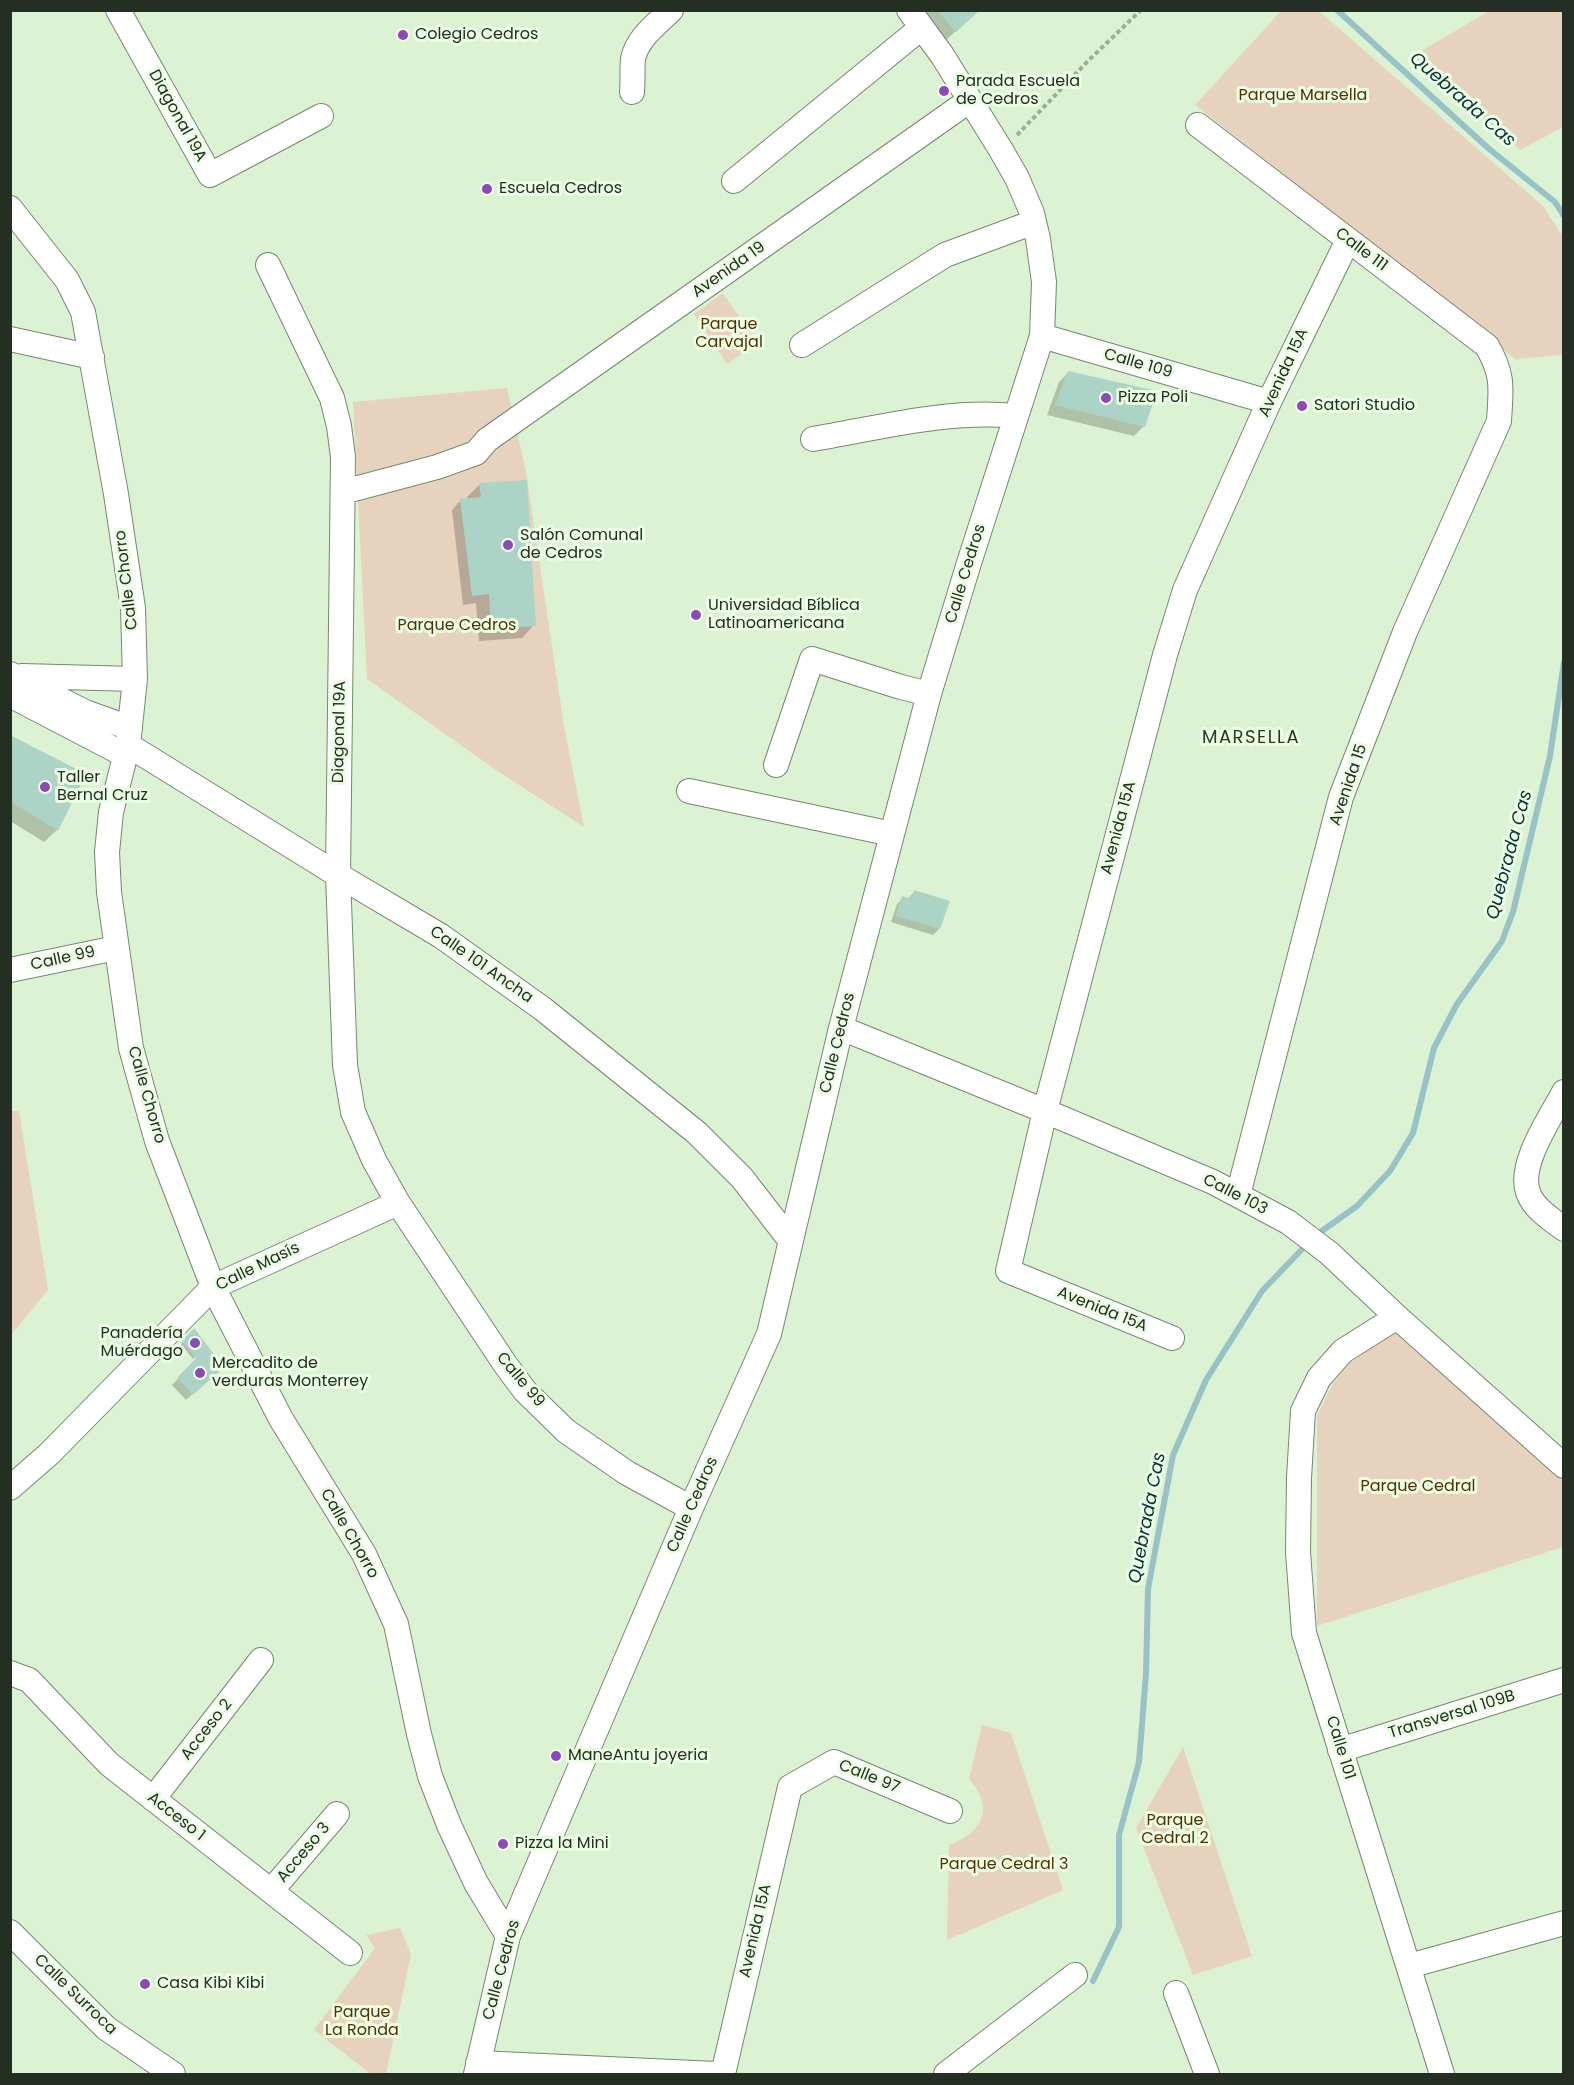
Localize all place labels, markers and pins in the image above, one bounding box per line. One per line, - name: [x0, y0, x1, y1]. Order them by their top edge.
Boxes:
- place label: Colegio Cedros: [415, 25, 538, 45]
- marker: Colegio Cedros: [396, 28, 410, 42]
- place label: Parada Escuela de Cedros: [956, 72, 1080, 110]
- marker: Parada Escuela de Cedros: [937, 84, 951, 98]
- place label: Escuela Cedros: [499, 179, 622, 199]
- marker: Escuela Cedros: [480, 182, 494, 196]
- place label: Pizza Poli: [1118, 388, 1188, 408]
- marker: Pizza Poli: [1099, 391, 1113, 405]
- place label: Satori Studio: [1314, 396, 1415, 416]
- marker: Satori Studio: [1295, 399, 1309, 413]
- place label: Salón Comunal de Cedros: [520, 526, 643, 564]
- marker: Salón Comunal de Cedros: [501, 538, 515, 552]
- place label: Universidad Bíblica Latinoamericana: [708, 596, 860, 634]
- marker: Universidad Bíblica Latinoamericana: [689, 608, 703, 622]
- place label: Taller Bernal Cruz: [57, 768, 148, 806]
- marker: Taller Bernal Cruz: [38, 780, 52, 794]
- place label: Panadería Muérdago: [100, 1324, 183, 1362]
- marker: Panadería Muérdago: [188, 1336, 202, 1350]
- place label: Mercadito de verduras Monterrey: [212, 1354, 368, 1392]
- marker: Mercadito de verduras Monterrey: [193, 1366, 207, 1380]
- place label: ManeAntu joyeria: [568, 1746, 708, 1766]
- marker: ManeAntu joyeria: [549, 1749, 563, 1763]
- place label: Pizza la Mini: [515, 1834, 609, 1854]
- marker: Pizza la Mini: [496, 1837, 510, 1851]
- place label: Casa Kibi Kibi: [157, 1974, 264, 1994]
- marker: Casa Kibi Kibi: [138, 1977, 152, 1991]

